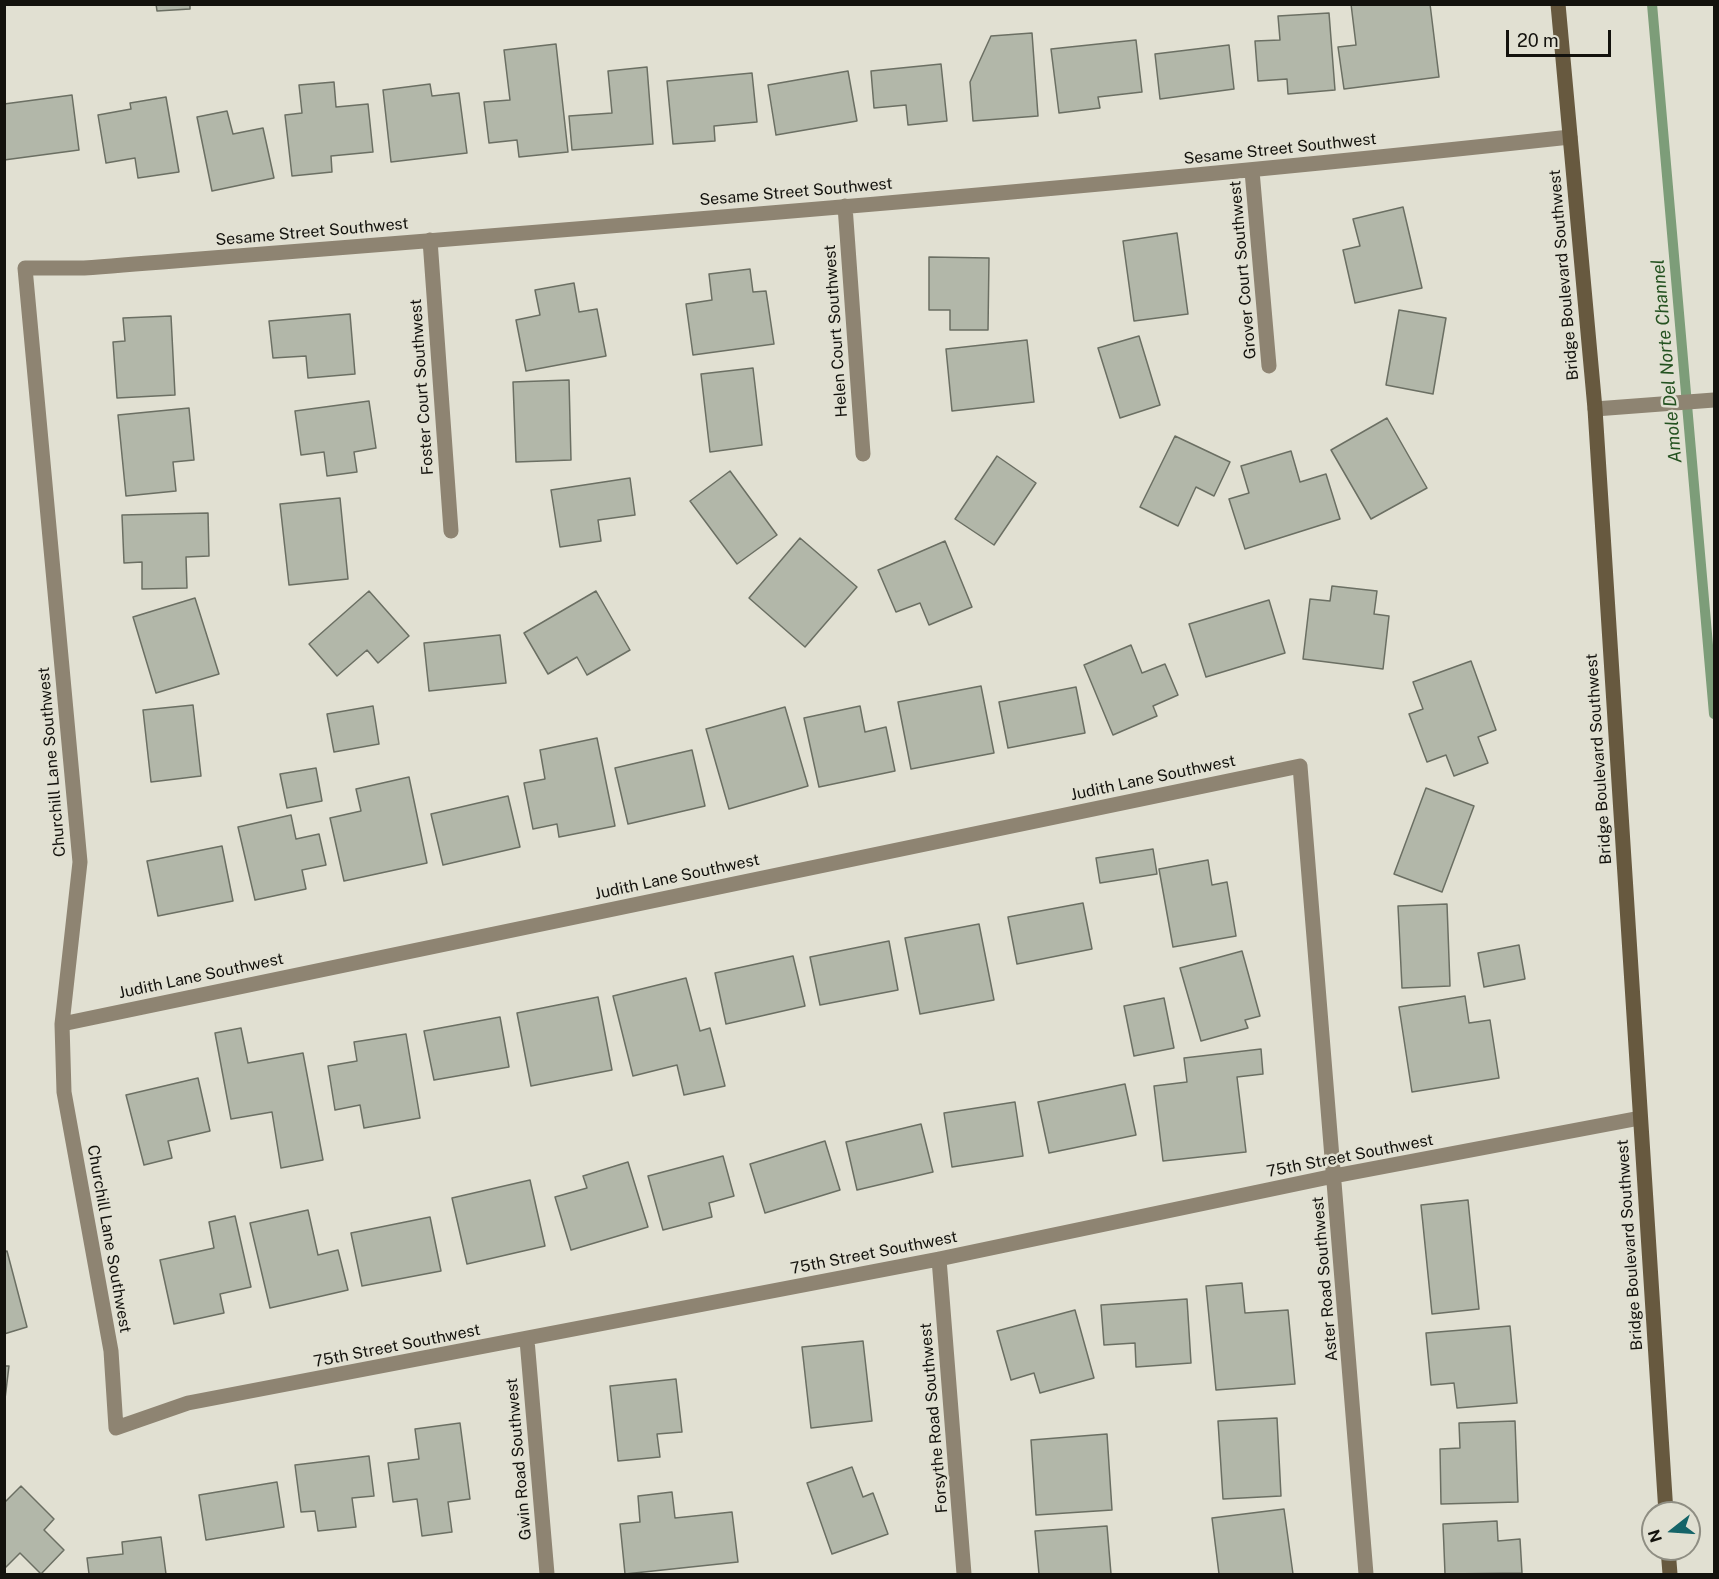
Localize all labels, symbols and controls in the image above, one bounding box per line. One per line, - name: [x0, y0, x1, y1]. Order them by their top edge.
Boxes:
- scale bar: [1509, 18, 1614, 56]
- text: 20 m: [1517, 30, 1559, 51]
- street label: Sesame Street Southwest: [1183, 129, 1377, 169]
- street label: Bridge Boulevard Southwest: [1545, 169, 1583, 381]
- street label: Sesame Street Southwest: [699, 174, 893, 210]
- street label: Grover Court Southwest: [1226, 180, 1260, 360]
- street label: Sesame Street Southwest: [215, 214, 409, 250]
- street label: Helen Court Southwest: [820, 244, 852, 418]
- water label: Amole Del Norte Channel: [1647, 258, 1687, 464]
- street label: Foster Court Southwest: [406, 298, 438, 476]
- street label: Bridge Boulevard Southwest: [1582, 653, 1616, 865]
- street label: Churchill Lane Southwest: [34, 666, 70, 858]
- street label: Judith Lane Southwest: [1069, 751, 1237, 805]
- street label: Judith Lane Southwest: [593, 850, 761, 904]
- street label: Judith Lane Southwest: [117, 949, 285, 1003]
- street label: 75th Street Southwest: [1265, 1130, 1435, 1182]
- street label: Bridge Boulevard Southwest: [1613, 1139, 1647, 1351]
- street label: Churchill Lane Southwest: [83, 1143, 135, 1335]
- street label: Aster Road Southwest: [1308, 1196, 1342, 1362]
- street label: 75th Street Southwest: [789, 1227, 959, 1279]
- street label: 75th Street Southwest: [312, 1320, 482, 1372]
- street label: Forsythe Road Southwest: [916, 1322, 952, 1514]
- street label: Gwin Road Southwest: [502, 1377, 536, 1541]
- north arrow: [1641, 1501, 1701, 1561]
- text: N: [1644, 1527, 1666, 1545]

